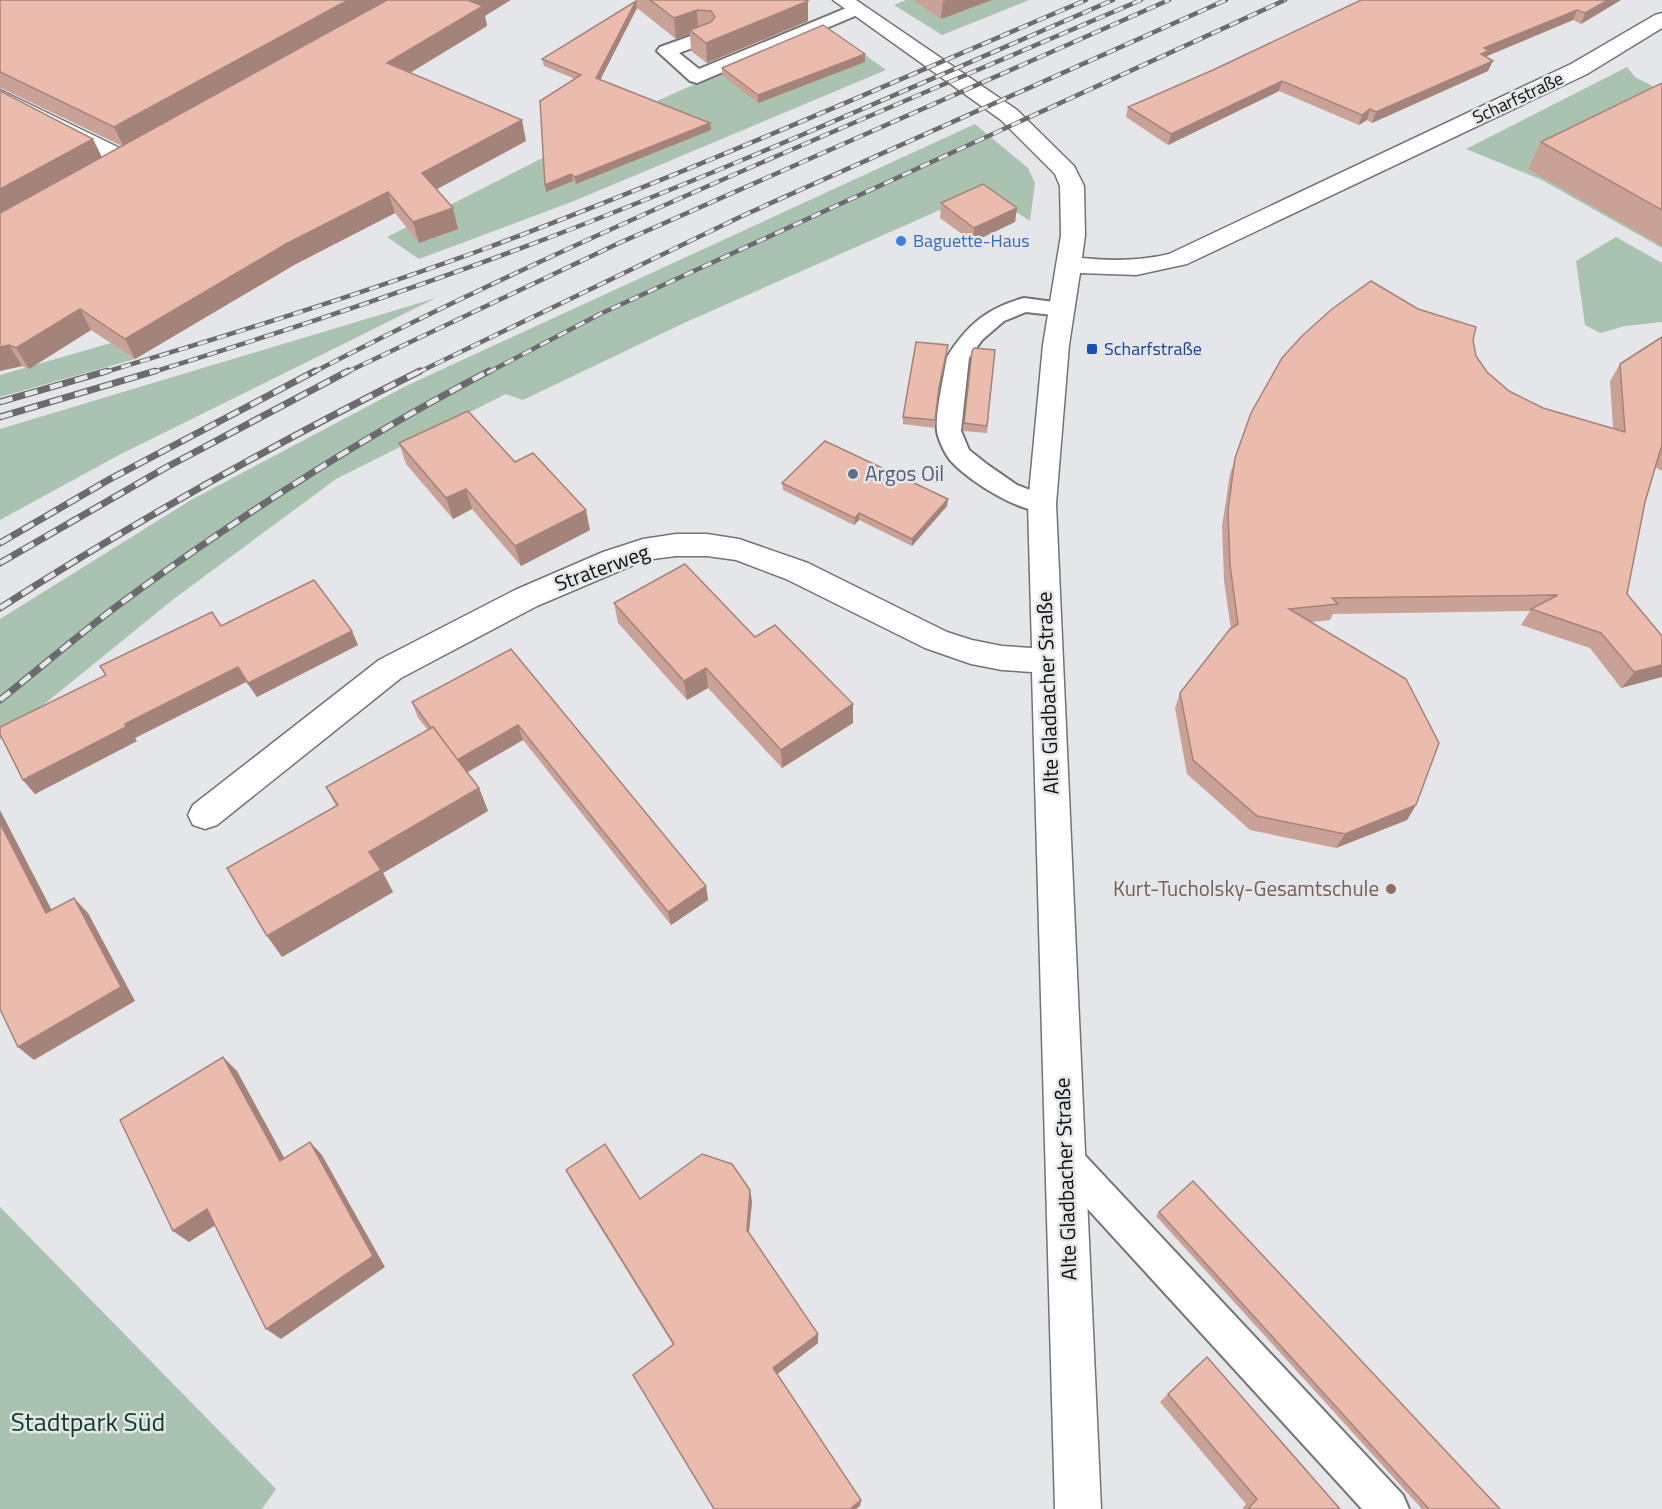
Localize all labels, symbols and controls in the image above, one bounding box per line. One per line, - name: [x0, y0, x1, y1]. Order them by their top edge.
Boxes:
- street label: Scharfstraße: [1468, 65, 1568, 130]
- place label: Baguette-Haus: [913, 227, 1030, 254]
- marker: Baguette-Haus: [894, 234, 908, 248]
- place label: Scharfstraße: [1104, 335, 1202, 362]
- marker: Scharfstraße: [1085, 342, 1099, 356]
- place label: Argos Oil: [865, 457, 944, 489]
- marker: Argos Oil: [846, 467, 860, 481]
- street label: Straterweg: [550, 535, 654, 599]
- street label: Alte Gladbacher Straße: [1027, 591, 1067, 795]
- place label: Kurt-Tucholsky-Gesamtschule: [1113, 872, 1379, 904]
- marker: Kurt-Tucholsky-Gesamtschule: [1384, 882, 1398, 896]
- street label: Alte Gladbacher Straße: [1045, 1077, 1085, 1281]
- park label: Stadtpark Süd: [11, 1402, 165, 1441]

